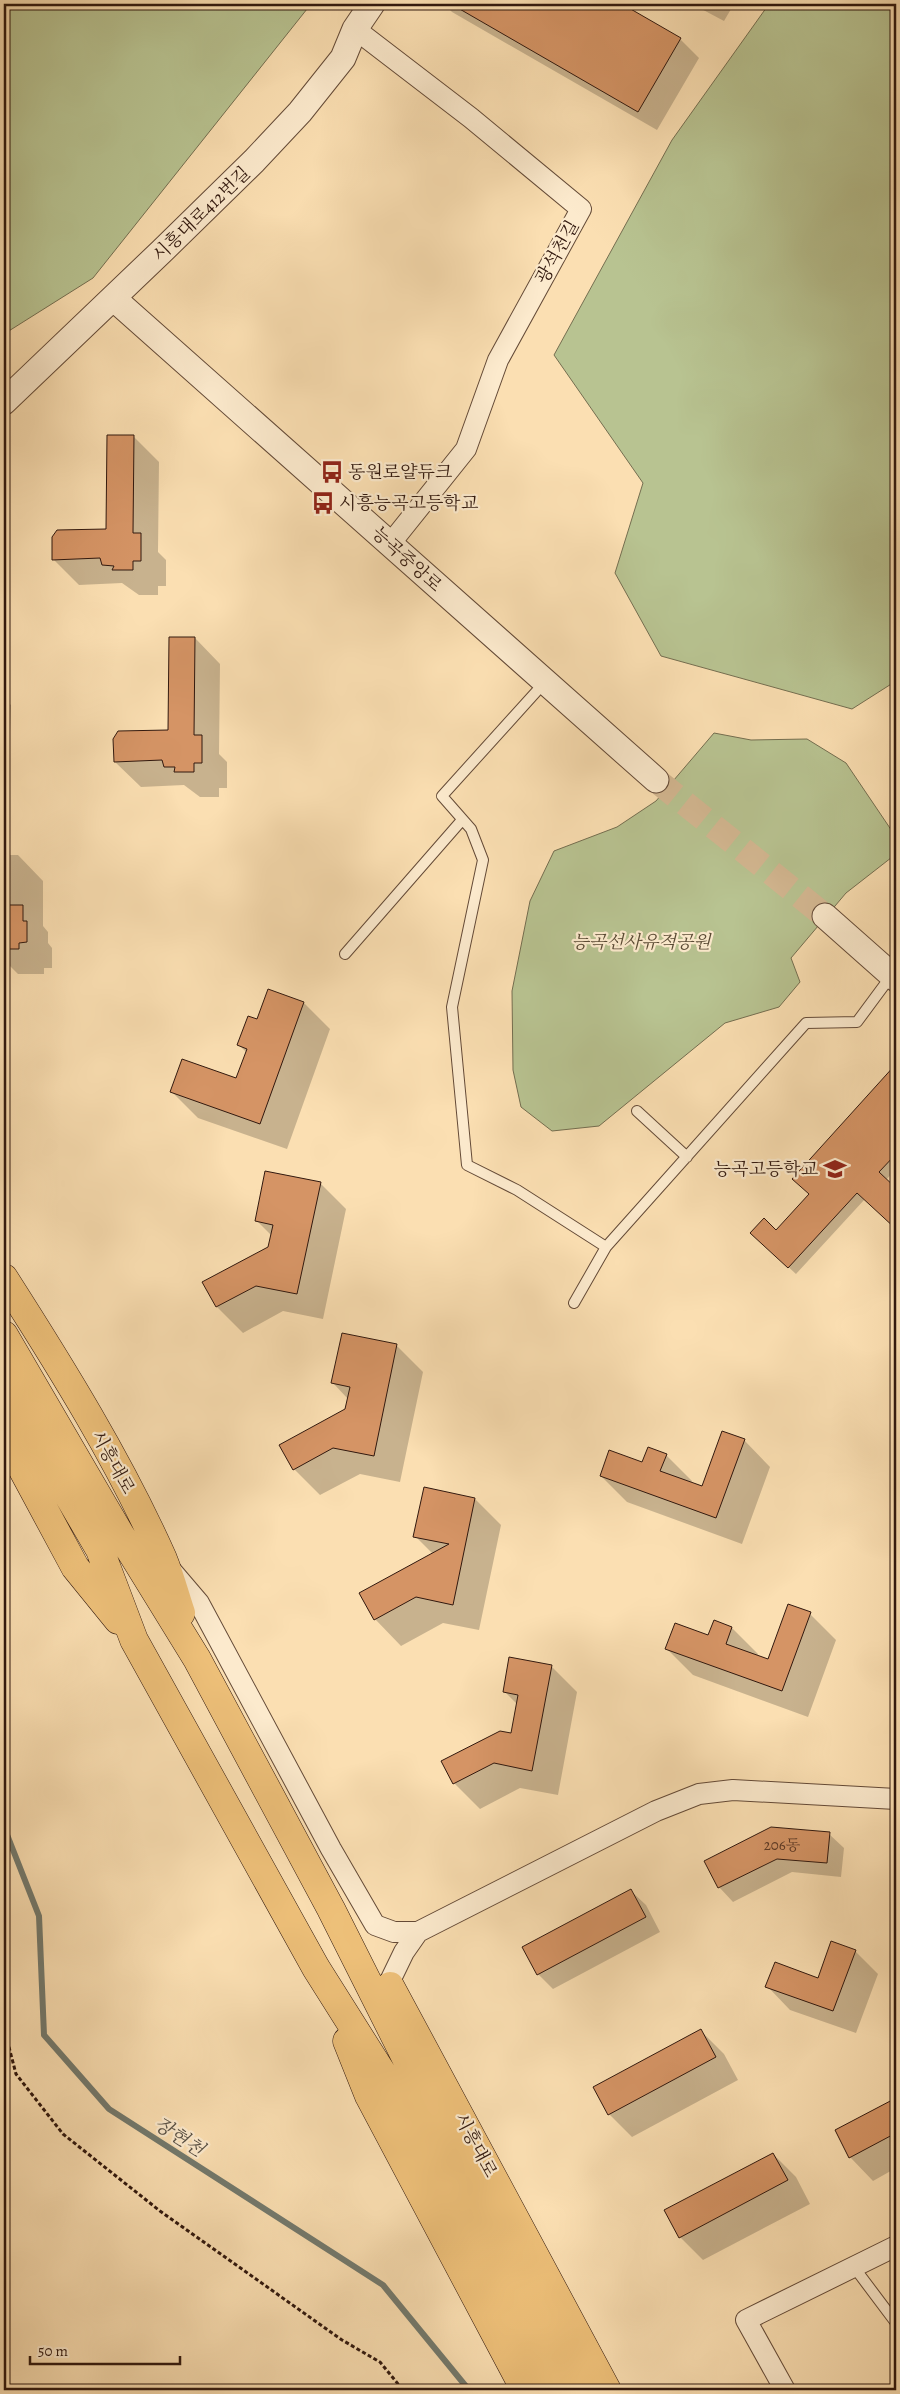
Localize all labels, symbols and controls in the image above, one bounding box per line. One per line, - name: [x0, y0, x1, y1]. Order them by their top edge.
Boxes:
- street label: 시흥대로412번길: [147, 161, 255, 267]
- street label: 광석천길: [530, 216, 584, 288]
- bus stop icon: 동원로얄듀크: [319, 459, 345, 485]
- place label: 동원로얄듀크: [348, 460, 453, 484]
- bus stop icon: 시흥능곡고등학교: [310, 490, 336, 516]
- place label: 시흥능곡고등학교: [339, 491, 479, 515]
- street label: 능곡중앙로: [367, 521, 447, 597]
- park label: 능곡선사유적공원: [571, 930, 712, 954]
- school or university icon: 능곡고등학교: [822, 1156, 848, 1182]
- place label: 능곡고등학교: [714, 1157, 819, 1181]
- street label: 시흥대로: [86, 1426, 140, 1498]
- house number: 206동: [764, 1835, 801, 1855]
- street label: 시흥대로: [449, 2109, 503, 2181]
- water label: 장현천: [149, 2111, 211, 2164]
- scale bar: [30, 2334, 180, 2366]
- text: 50 m: [38, 2341, 68, 2361]

